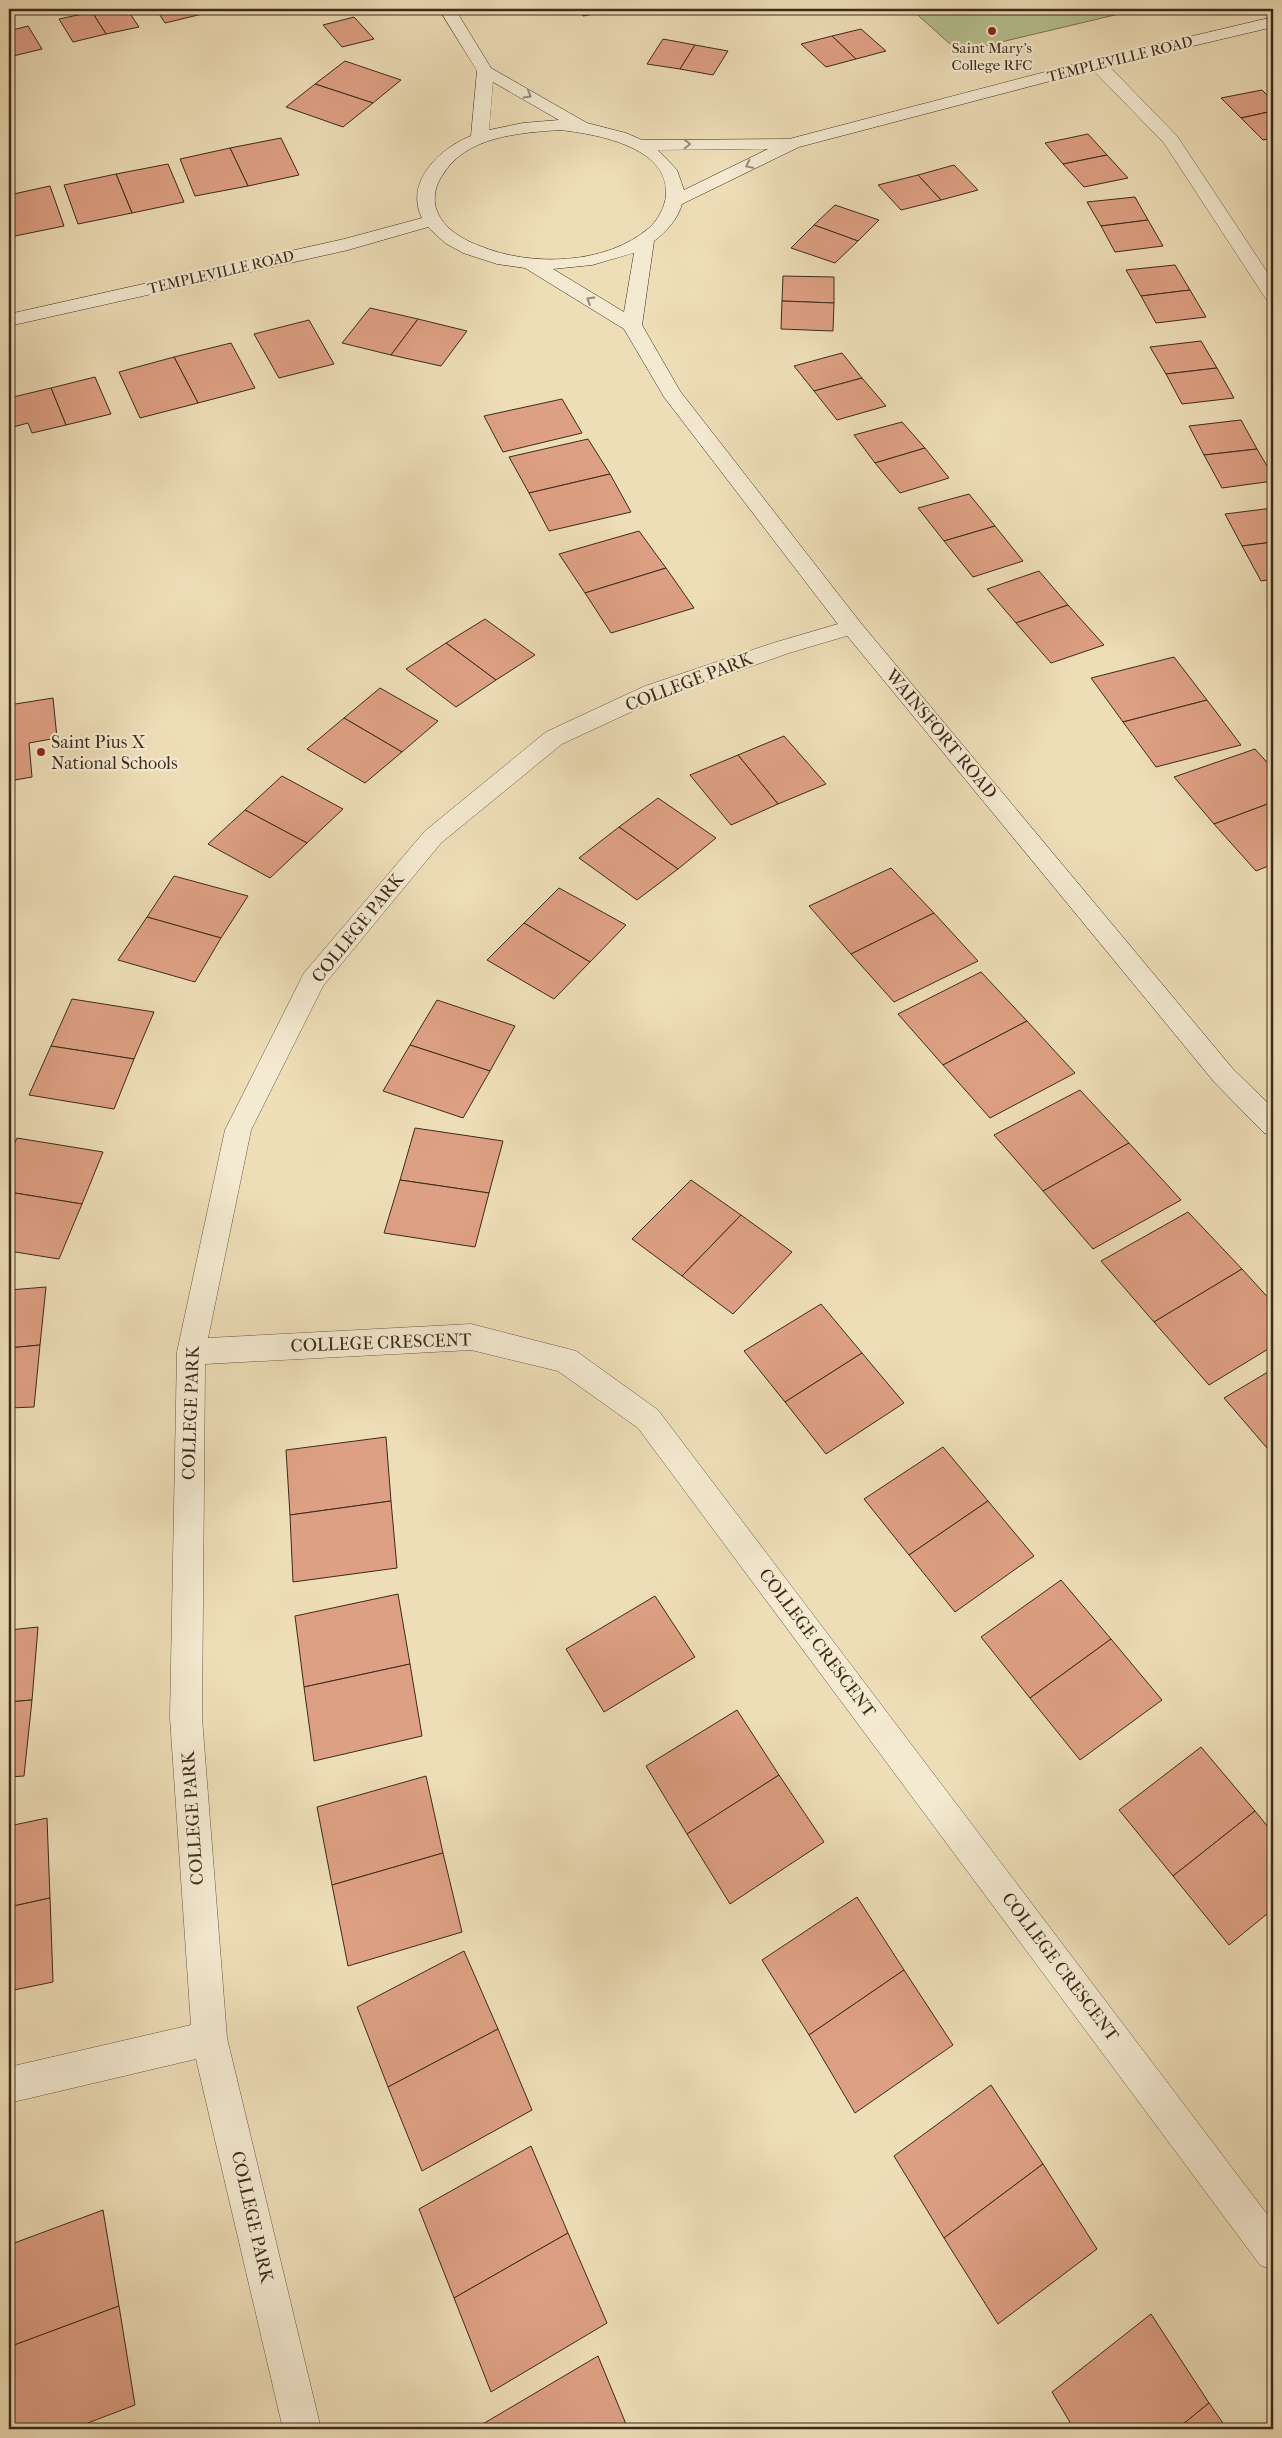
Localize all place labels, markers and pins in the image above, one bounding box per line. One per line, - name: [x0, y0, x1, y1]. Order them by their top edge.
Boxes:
- marker: Saint Mary's College RFC: [986, 25, 998, 37]
- place label: Saint Mary's College RFC: [952, 39, 1033, 74]
- place label: Saint Pius X National Schools: [51, 732, 178, 774]
- marker: Saint Pius X National Schools: [35, 746, 47, 758]

